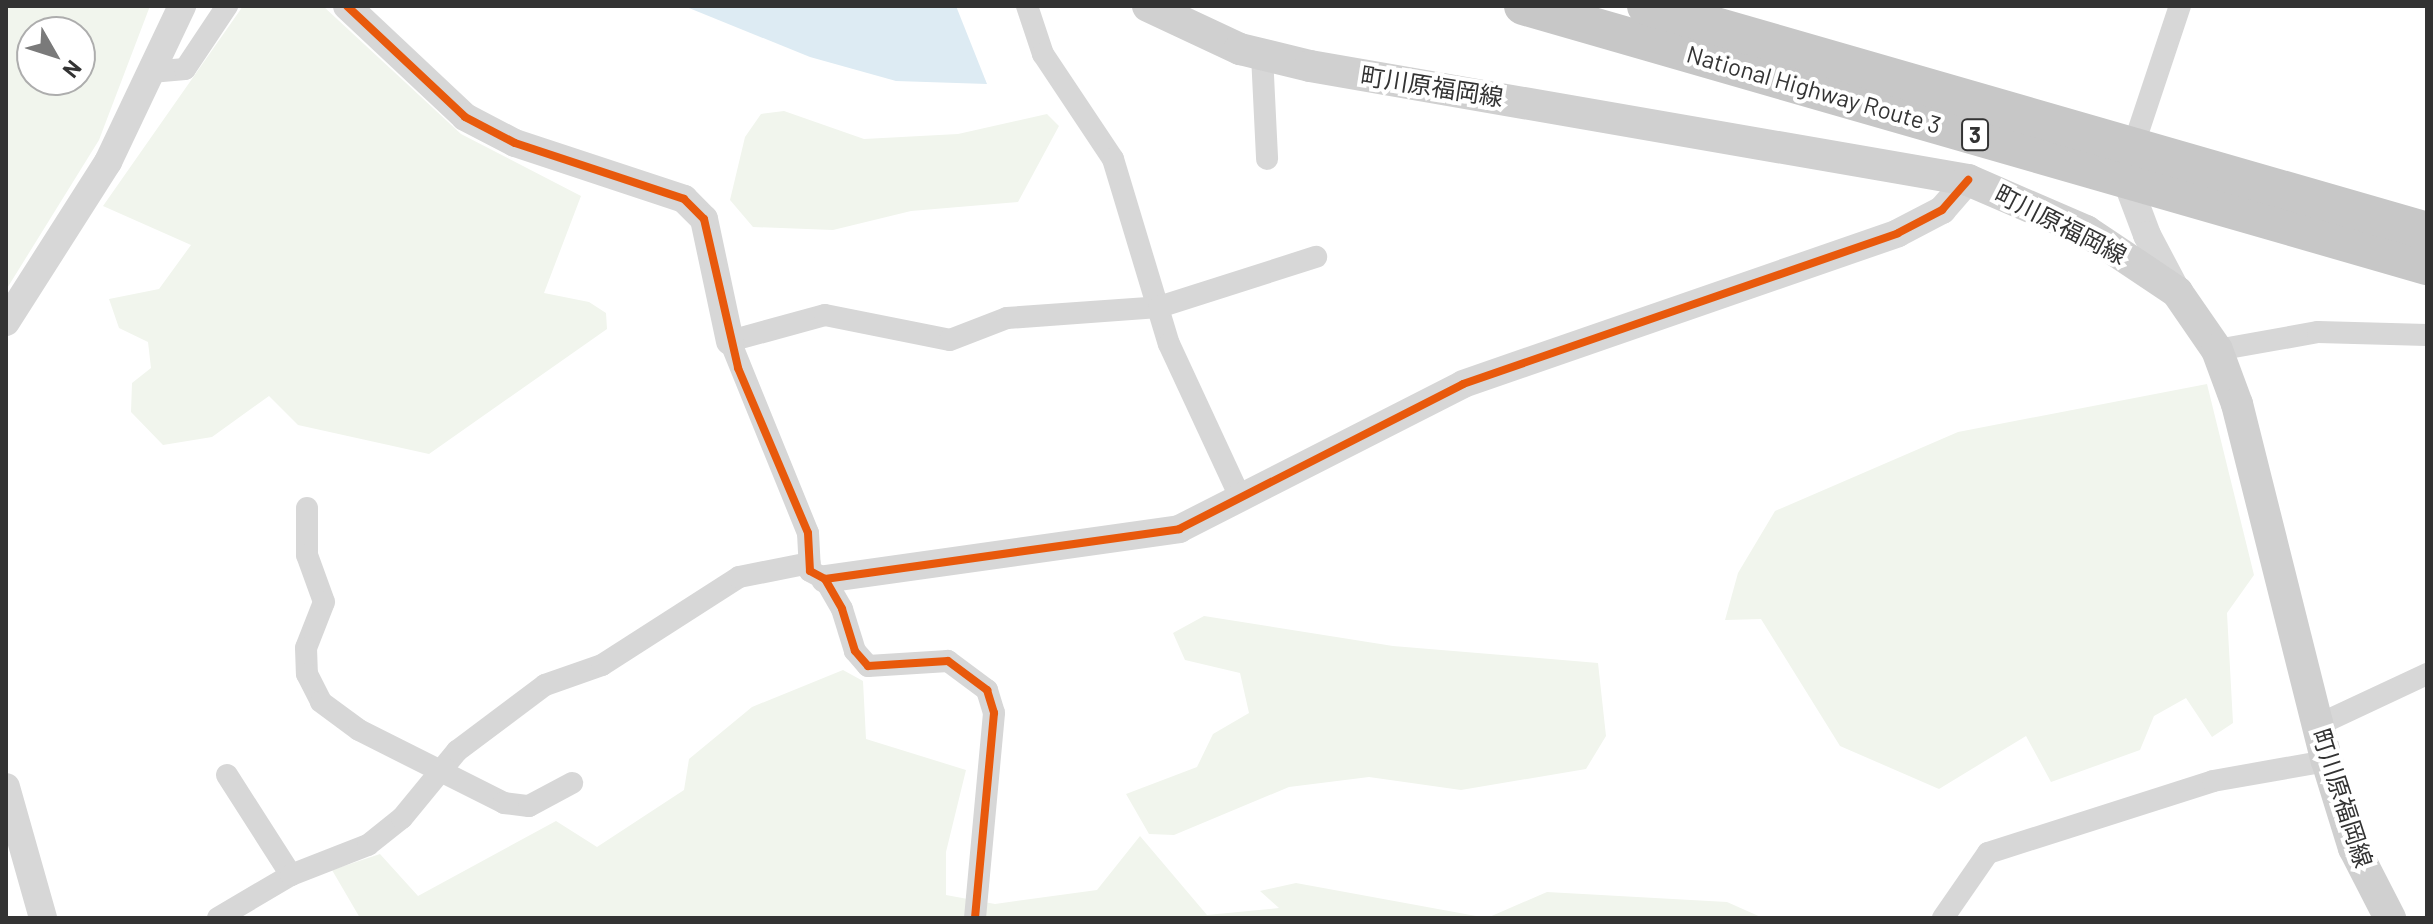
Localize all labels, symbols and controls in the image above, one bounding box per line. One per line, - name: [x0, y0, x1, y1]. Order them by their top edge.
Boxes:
- north arrow: [16, 16, 96, 96]
- street label: National Highway Route 3: [1684, 39, 1944, 139]
- text: N: [58, 56, 88, 84]
- street label: 町川原福岡線: [1359, 61, 1505, 111]
- road number: 3: [1961, 117, 1989, 153]
- street label: 町川原福岡線: [1990, 178, 2132, 270]
- street label: 町川原福岡線: [2307, 725, 2379, 871]

